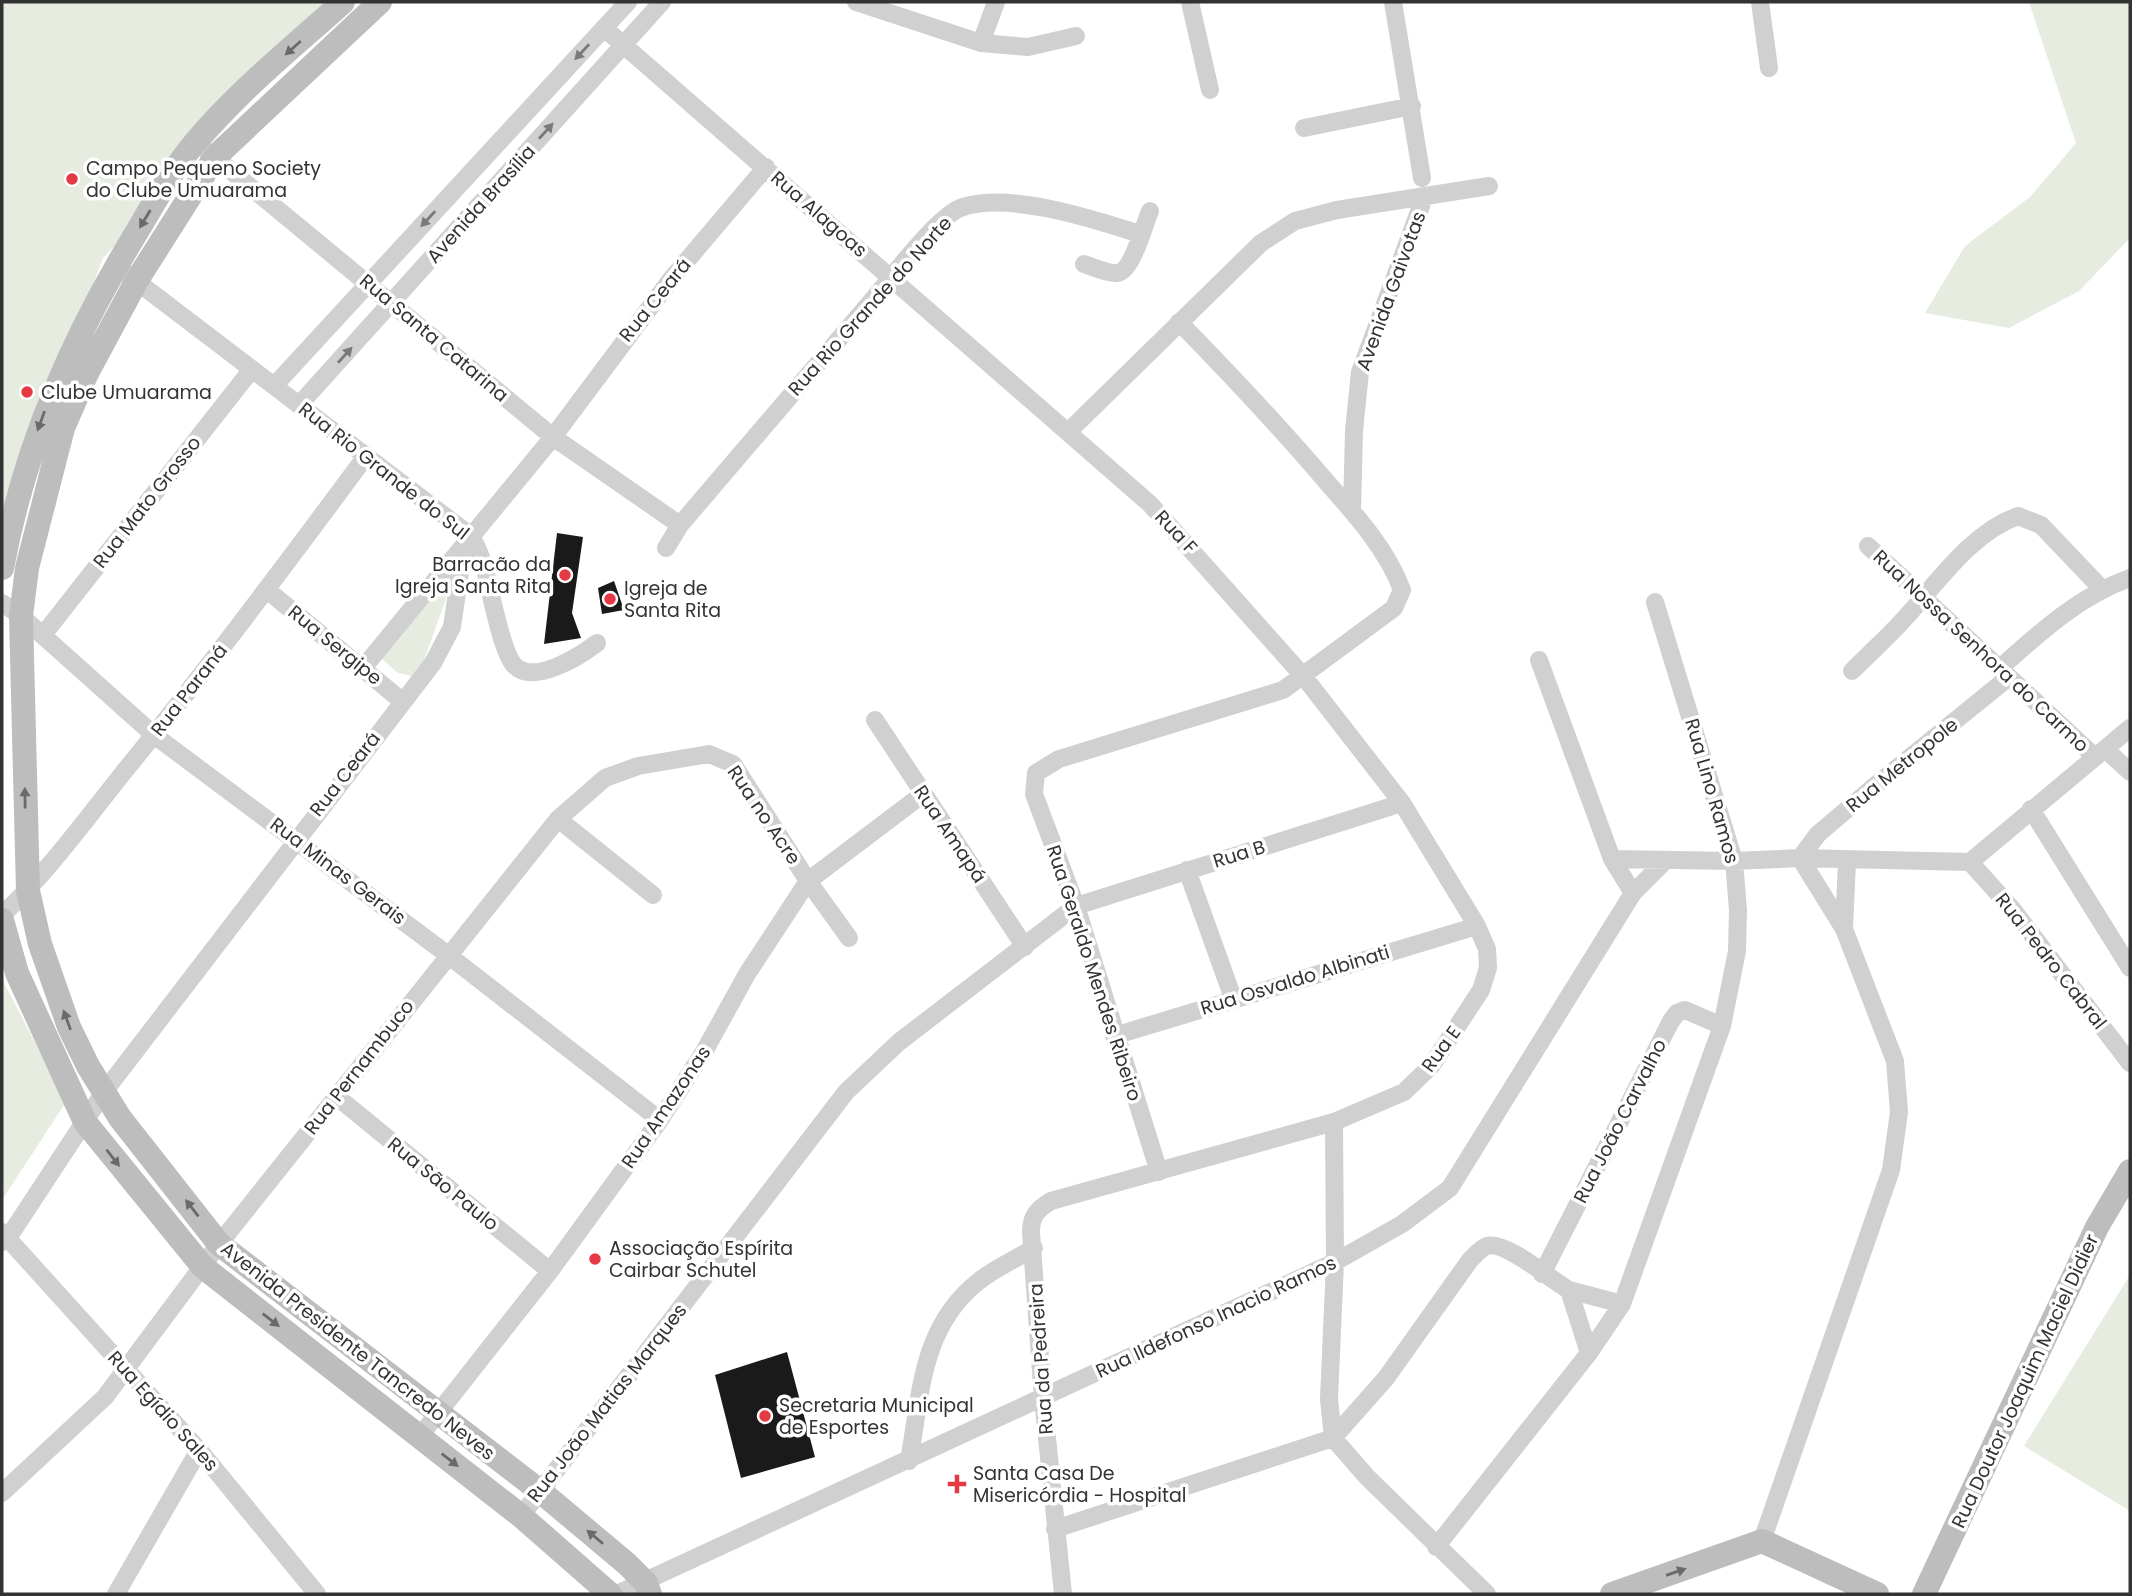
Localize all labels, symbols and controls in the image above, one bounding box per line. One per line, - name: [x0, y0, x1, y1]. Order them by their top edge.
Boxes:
- one-way arrow: [285, 39, 302, 55]
- one-way arrow: [574, 43, 590, 61]
- one-way arrow: [538, 122, 554, 140]
- street label: Avenida Brasília: [420, 139, 542, 269]
- place label: Campo Pequeno Society do Clube Umuarama: [86, 155, 321, 204]
- street label: Rua Alagoas: [765, 165, 873, 263]
- marker: Campo Pequeno Society do Clube Umuarama: [64, 171, 80, 187]
- street label: Avenida Gaivotas: [1350, 208, 1432, 374]
- one-way arrow: [138, 209, 151, 228]
- one-way arrow: [420, 210, 436, 227]
- street label: Rua Rio Grande do Norte: [782, 210, 958, 402]
- street label: Rua Ceará: [613, 252, 697, 348]
- street label: Rua Santa Catarina: [354, 268, 514, 408]
- one-way arrow: [337, 346, 353, 364]
- place label: Clube Umuarama: [41, 379, 212, 406]
- marker: Clube Umuarama: [19, 384, 35, 400]
- street label: Rua Rio Grande do Sul: [293, 396, 475, 546]
- one-way arrow: [35, 410, 46, 431]
- street label: Rua Mato Grosso: [87, 430, 207, 574]
- street label: Rua F: [1149, 504, 1203, 560]
- street label: Rua Nossa Senhora do Carmo: [1867, 544, 2095, 758]
- place label: Barracão da Igreja Santa Rita: [395, 551, 551, 600]
- marker: Barracão da Igreja Santa Rita: [557, 567, 573, 583]
- place label: Igreja de Santa Rita: [624, 575, 721, 624]
- marker: Igreja de Santa Rita: [602, 591, 618, 607]
- street label: Rua Sergipe: [282, 599, 388, 691]
- street label: Rua Paraná: [144, 638, 234, 742]
- street label: Rua Metropole: [1840, 711, 1964, 819]
- street label: Rua Lino Ramos: [1678, 715, 1746, 867]
- street label: Rua Ceará: [303, 726, 387, 822]
- street label: Rua no Acre: [721, 760, 807, 870]
- street label: Rua Amapá: [907, 780, 993, 888]
- one-way arrow: [20, 787, 31, 809]
- street label: Rua Minas Gerais: [264, 811, 412, 931]
- street label: Rua B: [1210, 833, 1268, 875]
- street label: Rua Geraldo Mendes Ribeiro: [1040, 842, 1148, 1104]
- street label: Rua Pedro Cabral: [1989, 887, 2113, 1035]
- street label: Rua Osvaldo Albinati: [1197, 938, 1393, 1022]
- street label: Rua Pernambuco: [298, 994, 420, 1140]
- one-way arrow: [61, 1009, 72, 1030]
- street label: Rua E: [1415, 1020, 1467, 1078]
- street label: Rua João Carvalho: [1567, 1034, 1673, 1208]
- street label: Rua Amazonas: [615, 1040, 717, 1174]
- street label: Rua São Paulo: [382, 1131, 504, 1237]
- one-way arrow: [105, 1149, 120, 1167]
- one-way arrow: [184, 1200, 199, 1218]
- street label: Rua Doutor Joaquim Maciel Didier: [1945, 1230, 2105, 1532]
- street label: Avenida Presidente Tancredo Neves: [215, 1235, 501, 1467]
- place label: Associação Espírita Cairbar Schutel: [609, 1235, 793, 1284]
- street label: Rua Ildefonso Inacio Ramos: [1091, 1249, 1341, 1385]
- marker: Associação Espírita Cairbar Schutel: [587, 1251, 603, 1267]
- street label: Rua da Pedreira: [1022, 1282, 1060, 1436]
- street label: Rua João Matias Marques: [521, 1298, 693, 1508]
- one-way arrow: [262, 1312, 280, 1326]
- street label: Rua Egídio Sales: [101, 1345, 225, 1477]
- place label: Secretaria Municipal de Esportes: [779, 1392, 974, 1441]
- marker: Secretaria Municipal de Esportes: [757, 1408, 773, 1424]
- one-way arrow: [441, 1453, 459, 1468]
- place label: Santa Casa De Misericórdia - Hospital: [973, 1460, 1186, 1509]
- marker: Santa Casa De Misericórdia - Hospital: [947, 1474, 967, 1494]
- one-way arrow: [586, 1530, 603, 1545]
- one-way arrow: [1665, 1566, 1686, 1577]

